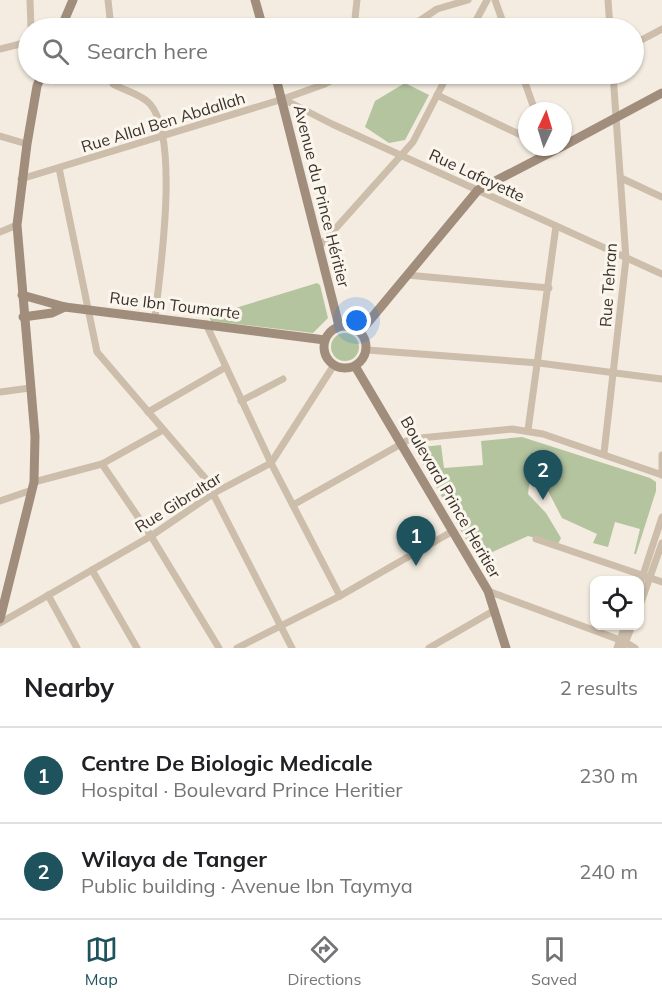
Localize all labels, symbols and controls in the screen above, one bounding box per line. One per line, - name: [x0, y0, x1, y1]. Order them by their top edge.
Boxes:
- search box: [18, 18, 644, 84]
- icon: search: [39, 35, 72, 68]
- text: Search here: [87, 37, 208, 65]
- street label: Rue Allal Ben Abdallah: [79, 88, 247, 156]
- north arrow: [518, 102, 572, 156]
- street label: Avenue du Prince Héritier: [290, 103, 354, 289]
- street label: Rue Lafayette: [426, 144, 528, 206]
- street label: Rue Tehran: [595, 242, 621, 328]
- street label: Rue Ibn Toumarte: [109, 287, 241, 323]
- your location: [342, 306, 371, 335]
- street label: Boulevard Prince Heritier: [396, 413, 506, 582]
- pin: 2: [524, 450, 562, 500]
- street label: Rue Gibraltar: [131, 467, 225, 537]
- pin: 1: [396, 516, 436, 566]
- map controls: [590, 576, 644, 630]
- button: locate: [590, 576, 644, 630]
- text: Nearby: [24, 671, 114, 704]
- text: 2 results: [560, 675, 638, 700]
- text: Centre De Biologic Medicale: [81, 749, 373, 777]
- text: 1: [38, 763, 50, 788]
- text: 230 m: [579, 763, 638, 788]
- text: Hospital · Boulevard Prince Heritier: [81, 777, 403, 802]
- text: Wilaya de Tanger: [81, 845, 267, 873]
- text: 2: [38, 859, 50, 884]
- text: 240 m: [579, 859, 638, 884]
- text: Public building · Avenue Ibn Taymya: [81, 873, 413, 898]
- tab: Map: [85, 933, 118, 989]
- tab: Directions: [287, 933, 361, 989]
- tab: Saved: [531, 933, 577, 989]

